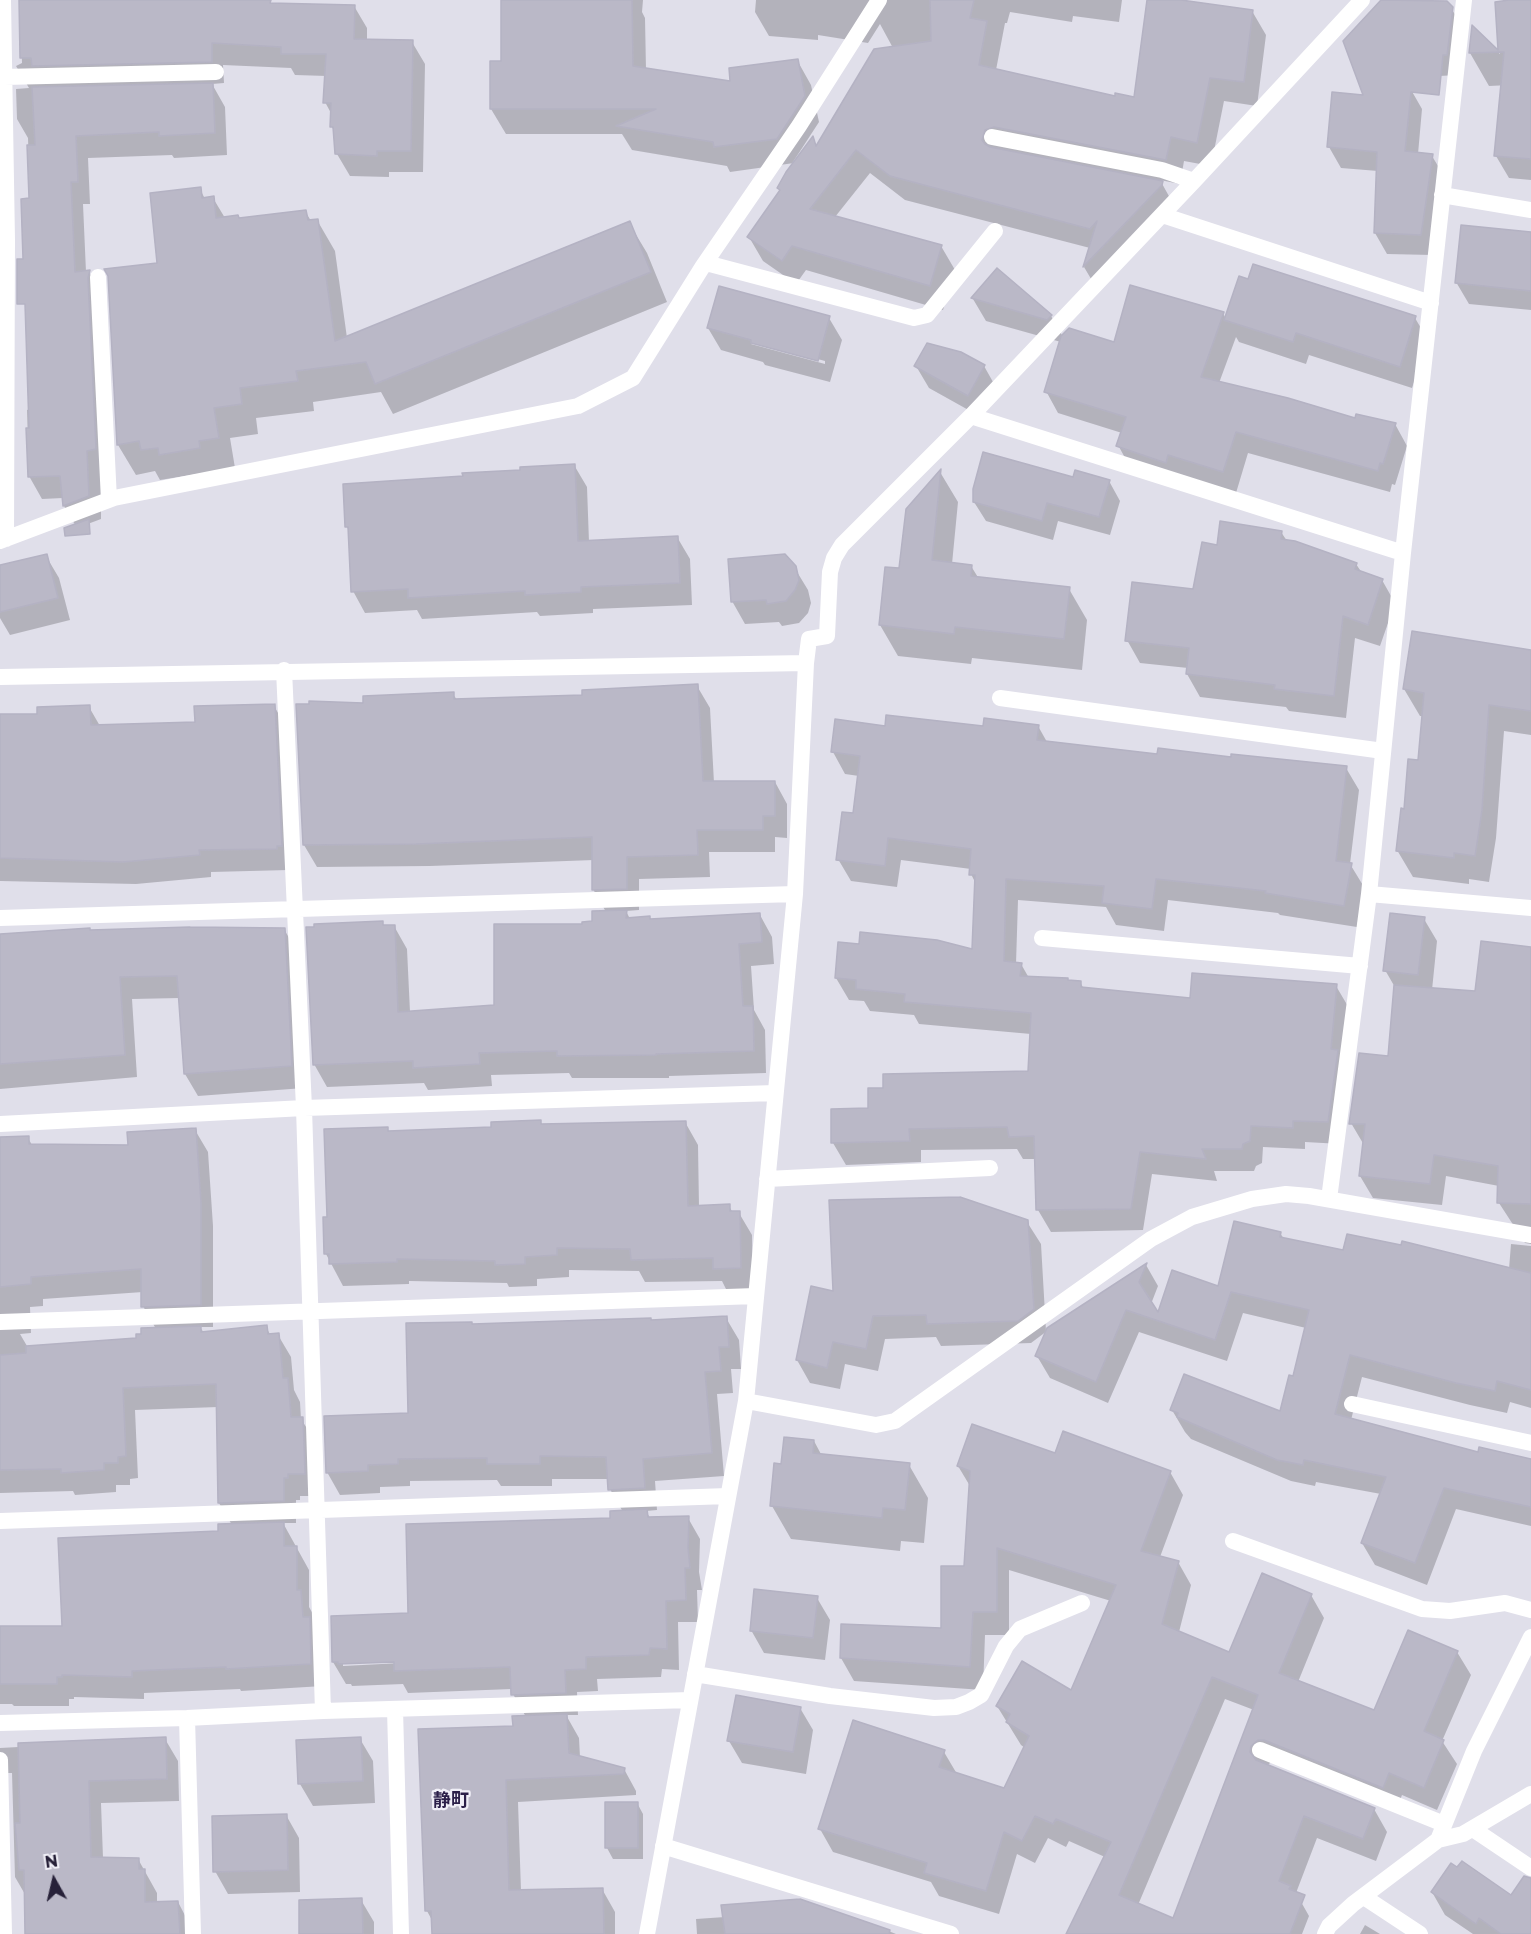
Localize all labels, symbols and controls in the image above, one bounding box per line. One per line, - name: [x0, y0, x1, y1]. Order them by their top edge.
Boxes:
- district label: 静町: [433, 1790, 469, 1812]
- north arrow: [24, 1850, 84, 1910]
- text: N: [44, 1851, 59, 1872]

